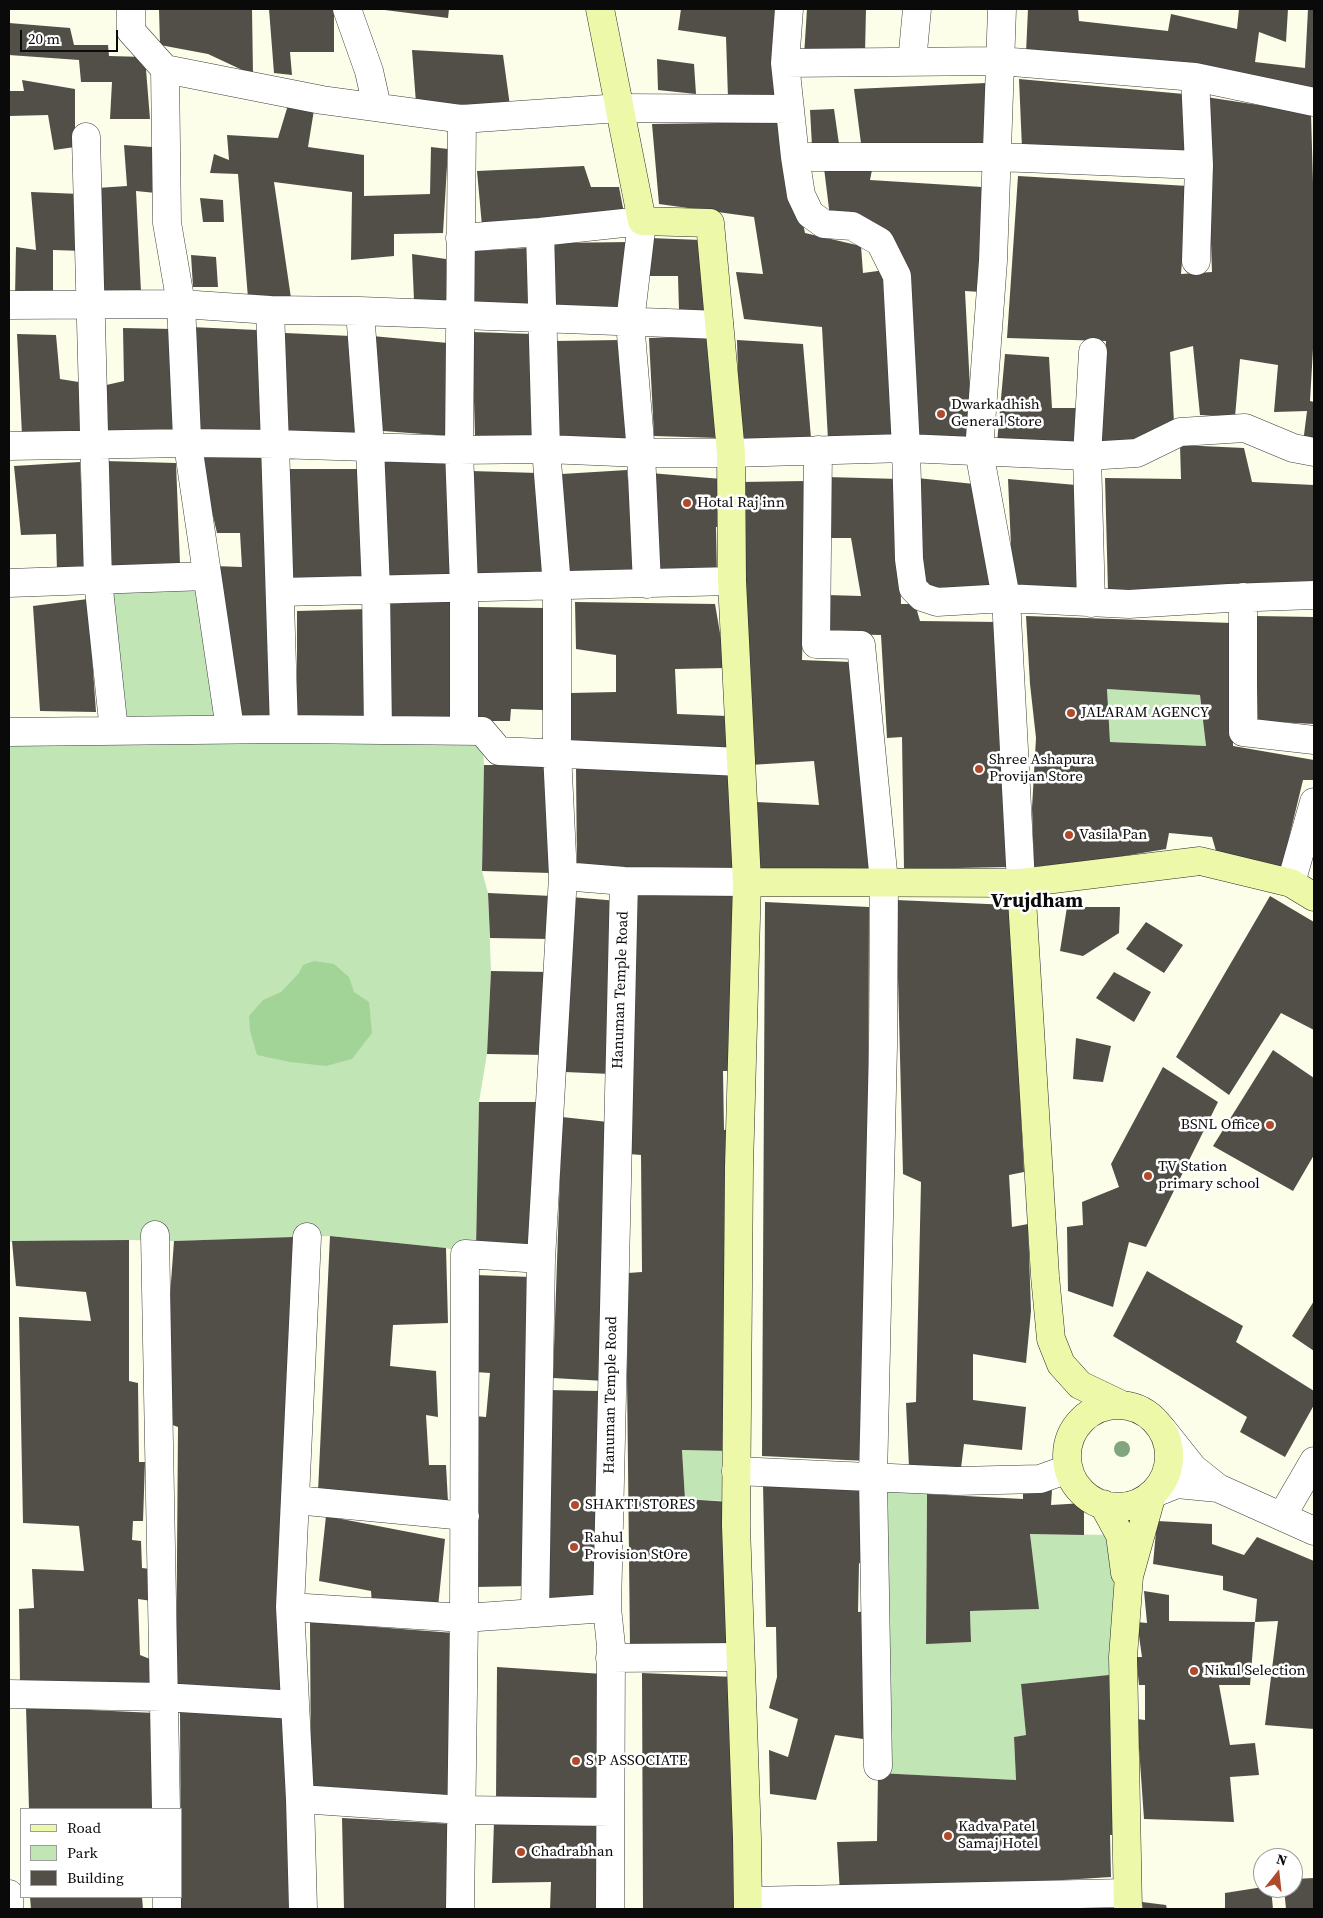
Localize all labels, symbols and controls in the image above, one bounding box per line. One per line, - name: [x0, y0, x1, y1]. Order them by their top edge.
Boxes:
- scale bar: [22, 20, 120, 52]
- text: 20 m: [28, 28, 60, 49]
- place label: Dwarkadhish General Store: [951, 396, 1042, 431]
- marker: Dwarkadhish General Store: [935, 408, 947, 420]
- place label: Hotal Raj inn: [697, 494, 785, 512]
- marker: Hotal Raj inn: [681, 497, 693, 509]
- place label: JALARAM AGENCY: [1081, 704, 1209, 722]
- marker: JALARAM AGENCY: [1065, 707, 1077, 719]
- place label: Shree Ashapura Provijan Store: [989, 751, 1094, 786]
- marker: Shree Ashapura Provijan Store: [973, 763, 985, 775]
- place label: Vasila Pan: [1079, 826, 1147, 844]
- marker: Vasila Pan: [1063, 829, 1075, 841]
- district label: Vrujdham: [991, 890, 1083, 914]
- street label: Hanuman Temple Road: [609, 911, 633, 1069]
- place label: BSNL Office: [1180, 1116, 1260, 1134]
- marker: BSNL Office: [1264, 1119, 1276, 1131]
- place label: TV Station primary school: [1158, 1158, 1260, 1193]
- marker: TV Station primary school: [1142, 1170, 1154, 1182]
- street label: Hanuman Temple Road: [601, 1316, 621, 1474]
- place label: SHAKTI STORES: [585, 1496, 695, 1514]
- marker: SHAKTI STORES: [569, 1499, 581, 1511]
- place label: Rahul Provision StOre: [584, 1529, 688, 1564]
- marker: Rahul Provision StOre: [568, 1541, 580, 1553]
- place label: Nikul Selection: [1204, 1662, 1306, 1680]
- marker: Nikul Selection: [1188, 1665, 1200, 1677]
- place label: S P ASSOCIATE: [586, 1752, 688, 1770]
- marker: S P ASSOCIATE: [570, 1755, 582, 1767]
- legend: [20, 1808, 182, 1898]
- text: Road: [67, 1817, 101, 1838]
- place label: Kadva Patel Samaj Hotel: [958, 1818, 1038, 1853]
- marker: Kadva Patel Samaj Hotel: [942, 1830, 954, 1842]
- text: Park: [67, 1842, 98, 1863]
- place label: Chadrabhan: [531, 1843, 614, 1861]
- marker: Chadrabhan: [515, 1846, 527, 1858]
- north arrow: [1253, 1848, 1303, 1898]
- text: N: [1274, 1849, 1290, 1871]
- text: Building: [67, 1867, 124, 1888]

